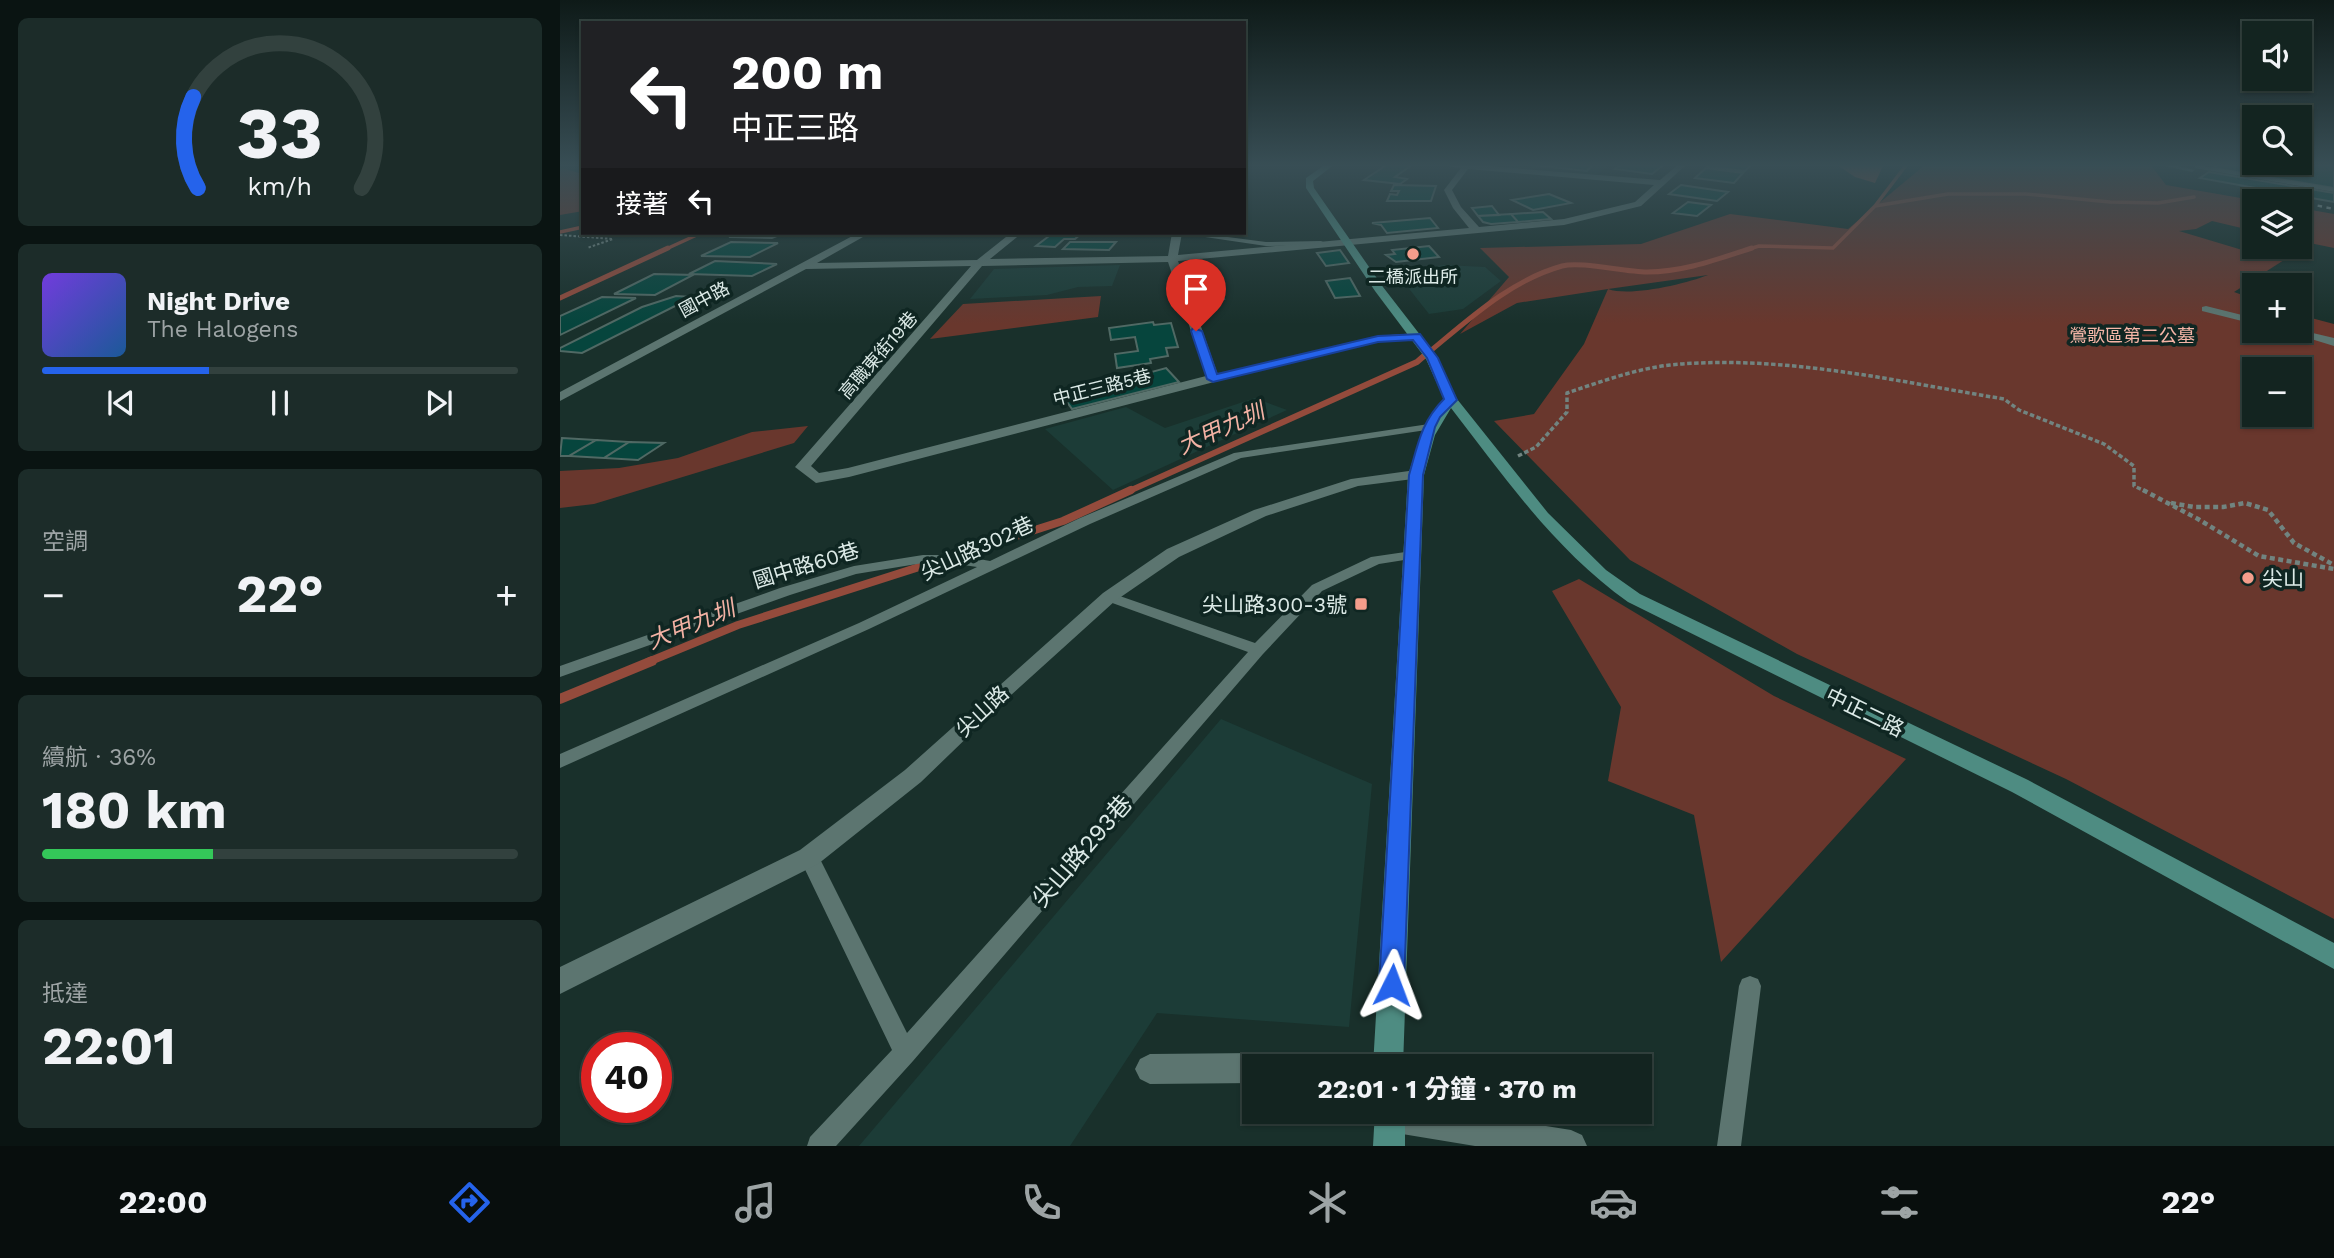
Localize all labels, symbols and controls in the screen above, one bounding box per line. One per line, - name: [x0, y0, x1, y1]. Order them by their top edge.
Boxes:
- map controls: [2242, 21, 2312, 427]
- button: sound: [2242, 21, 2312, 91]
- text: 200 m: [731, 43, 883, 101]
- icon: left: [616, 49, 707, 140]
- text: 33: [237, 90, 323, 176]
- button: search: [2242, 105, 2312, 175]
- text: 中正三路: [731, 109, 859, 147]
- text: km/h: [248, 172, 312, 201]
- icon: left: [682, 182, 720, 220]
- text: 接著: [616, 189, 668, 219]
- button: layers: [2242, 189, 2312, 259]
- marker: 二橋派出所: [1405, 246, 1421, 262]
- pin: [1166, 259, 1226, 331]
- place label: 二橋派出所: [1368, 266, 1458, 287]
- icon: arrive: [1177, 270, 1215, 308]
- button: +: [2242, 273, 2312, 343]
- street label: 國中路: [675, 277, 733, 321]
- text: Night Drive: [147, 286, 290, 316]
- street label: 高職東街19巷: [835, 307, 921, 403]
- text: The Halogens: [147, 316, 298, 343]
- park label: 鶯歌區第二公墓: [2069, 325, 2195, 346]
- button: −: [2242, 357, 2312, 427]
- street label: 中正三路5巷: [1051, 365, 1153, 409]
- icon: previous: [102, 384, 140, 422]
- icon: pause: [261, 384, 299, 422]
- icon: next: [420, 384, 458, 422]
- water label: 大甲九圳: [1173, 397, 1271, 460]
- street label: 尖山路302巷: [917, 511, 1037, 585]
- text: 空調: [42, 528, 88, 555]
- street label: 國中路60巷: [750, 537, 862, 593]
- text: 22°: [236, 564, 324, 625]
- place label: 尖山: [2262, 566, 2304, 591]
- marker: 尖山: [2240, 570, 2256, 586]
- text: −: [42, 573, 65, 617]
- text: +: [495, 573, 518, 617]
- place label: 尖山路300-3號: [1202, 592, 1347, 617]
- water label: 大甲九圳: [643, 594, 741, 655]
- marker: 尖山路300-3號: [1353, 596, 1369, 612]
- street label: 尖山路: [950, 680, 1014, 742]
- street label: 中正二路: [1822, 682, 1908, 742]
- text: 續航 · 36%: [42, 744, 156, 771]
- text: 180 km: [42, 780, 227, 841]
- street label: 尖山路293巷: [1026, 790, 1138, 912]
- position arrow: [1355, 948, 1429, 1022]
- text: 抵達: [42, 980, 88, 1007]
- text: 22:01: [42, 1016, 176, 1077]
- speed limit sign: 40: [581, 1032, 672, 1123]
- text: 22:01 · 1 分鐘 · 370 m: [1317, 1074, 1577, 1104]
- icon: directions: [445, 1178, 494, 1227]
- icon: music: [731, 1178, 780, 1227]
- icon: phone: [1017, 1178, 1066, 1227]
- icon: climate: [1303, 1178, 1352, 1227]
- icon: car: [1589, 1178, 1638, 1227]
- icon: filters: [1875, 1178, 1924, 1227]
- text: 22:00: [119, 1183, 208, 1221]
- text: 22°: [2161, 1183, 2215, 1221]

